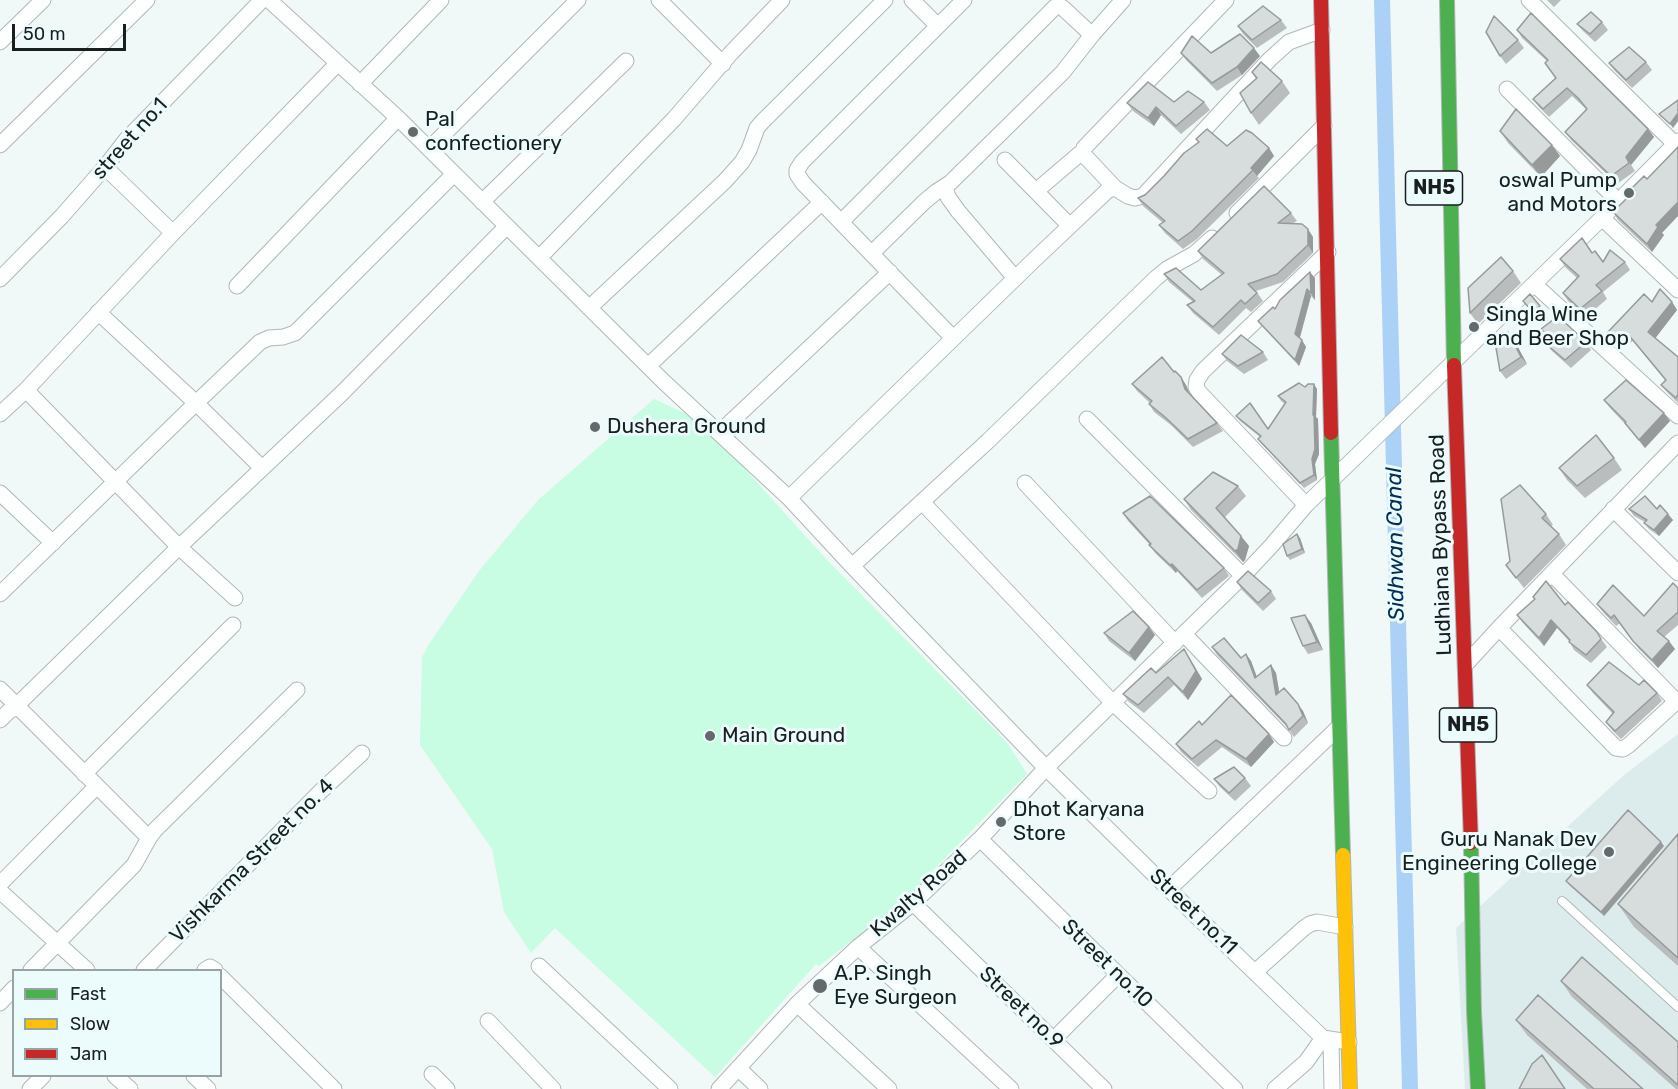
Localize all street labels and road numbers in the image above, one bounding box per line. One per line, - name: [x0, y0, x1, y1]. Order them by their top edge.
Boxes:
- street label: street no.1: [87, 93, 173, 185]
- road number: NH5: [1406, 171, 1462, 205]
- street label: Ludhiana Bypass Road: [1425, 434, 1457, 656]
- road number: NH5: [1440, 708, 1496, 742]
- street label: Vishkarma Street no. 4: [165, 774, 339, 948]
- street label: Kwalty Road: [866, 845, 972, 943]
- street label: Street no.11: [1144, 864, 1242, 960]
- street label: Street no.10: [1056, 914, 1158, 1014]
- street label: Street no.9: [974, 962, 1068, 1054]

